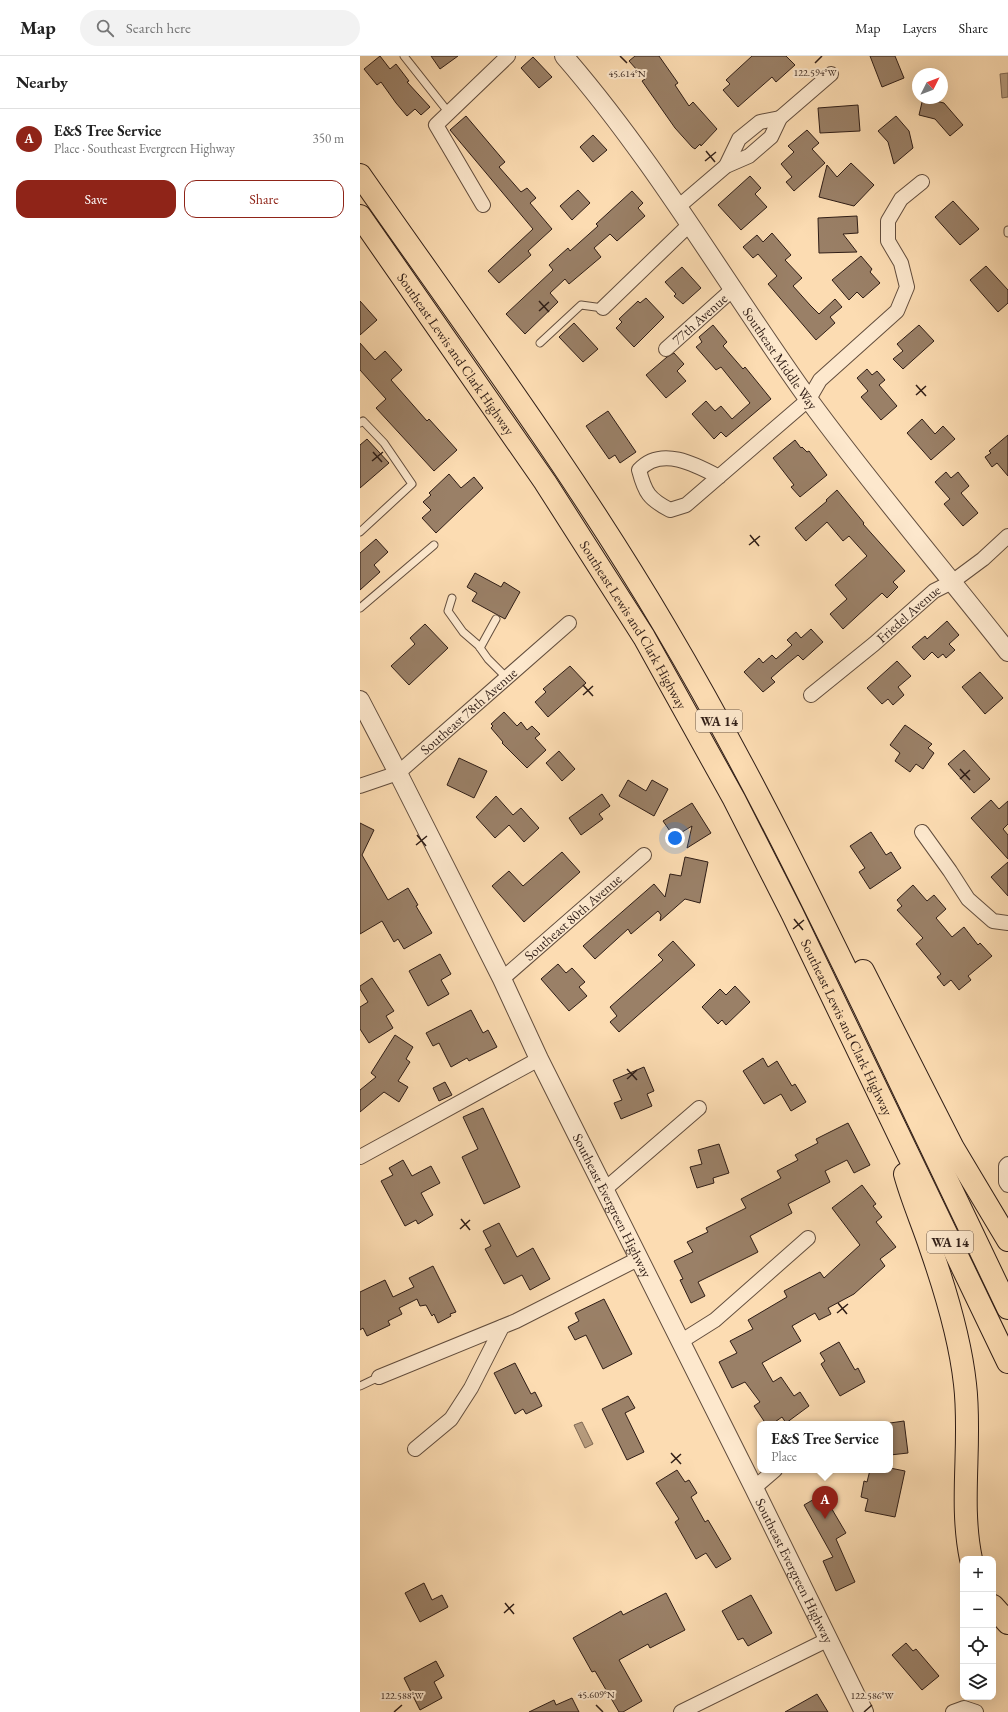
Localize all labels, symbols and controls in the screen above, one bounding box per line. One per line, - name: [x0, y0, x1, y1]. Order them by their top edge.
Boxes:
- search box: [80, 10, 360, 46]
- text: Map: [20, 15, 56, 40]
- icon: search: [94, 17, 116, 39]
- text: Search here: [126, 18, 191, 37]
- text: Map: [855, 19, 880, 37]
- text: Layers: [902, 19, 937, 37]
- text: Share: [959, 19, 988, 37]
- text: 122.594°W: [793, 66, 837, 79]
- text: 45.614°N: [608, 67, 646, 80]
- north arrow: [912, 68, 948, 104]
- text: Nearby: [16, 71, 68, 93]
- text: E&S Tree Service: [54, 121, 161, 140]
- text: A: [24, 130, 34, 147]
- text: 350 m: [313, 130, 344, 147]
- text: Place · Southeast Evergreen Highway: [54, 140, 235, 157]
- button: Save: [16, 180, 176, 218]
- button: Share: [184, 180, 344, 218]
- street label: Southeast Lewis and Clark Highway: [393, 269, 519, 439]
- street label: 77th Avenue: [668, 289, 731, 348]
- street label: Southeast Middle Way: [739, 304, 822, 414]
- street label: Southeast Lewis and Clark Highway: [576, 537, 692, 713]
- street label: Friedel Avenue: [873, 580, 944, 647]
- street label: Southeast 78th Avenue: [416, 663, 521, 759]
- road number: WA 14: [696, 710, 742, 732]
- your location: [665, 828, 685, 848]
- street label: Southeast 80th Avenue: [520, 869, 626, 965]
- street label: Southeast Lewis and Clark Highway: [797, 936, 898, 1119]
- street label: Southeast Evergreen Highway: [569, 1130, 656, 1281]
- road number: WA 14: [927, 1231, 973, 1253]
- popup: [757, 1421, 893, 1473]
- text: E&S Tree Service: [771, 1429, 879, 1448]
- text: Place: [771, 1448, 797, 1465]
- pin: A: [812, 1486, 838, 1519]
- street label: Southeast Evergreen Highway: [751, 1495, 838, 1647]
- map controls: [960, 1556, 996, 1700]
- button: +: [960, 1556, 996, 1592]
- button: −: [960, 1592, 996, 1628]
- button: locate: [960, 1628, 996, 1664]
- button: layers: [960, 1664, 996, 1700]
- text: 45.609°N: [577, 1688, 615, 1701]
- text: 122.588°W: [380, 1689, 424, 1702]
- text: 122.586°W: [850, 1689, 894, 1702]

